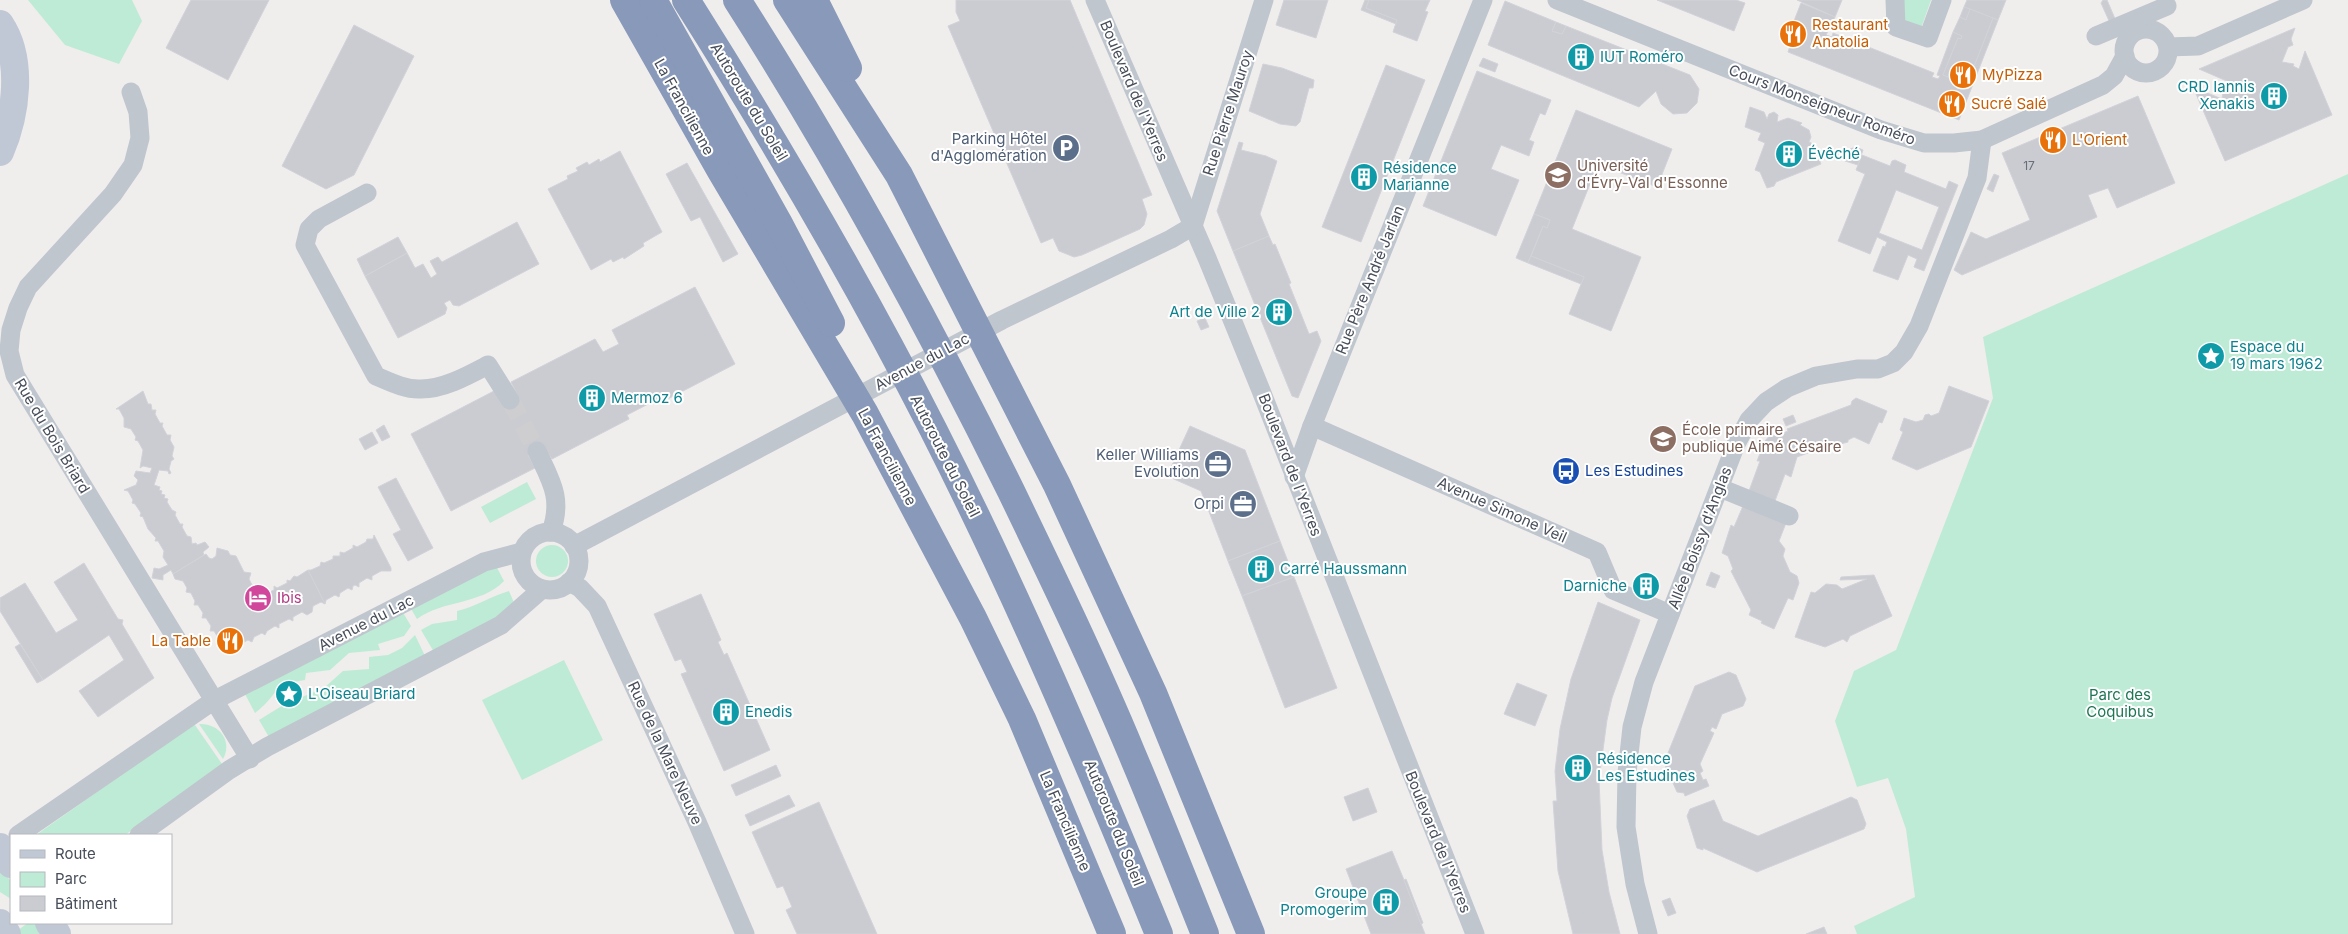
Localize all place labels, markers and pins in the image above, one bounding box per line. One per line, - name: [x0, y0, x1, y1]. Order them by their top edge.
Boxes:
- place label: Restaurant Anatolia: [1812, 15, 1888, 51]
- restaurant icon: Restaurant Anatolia: [1778, 19, 1808, 49]
- building icon: IUT Roméro: [1566, 42, 1596, 72]
- place label: IUT Roméro: [1600, 47, 1684, 66]
- restaurant icon: MyPizza: [1948, 60, 1978, 90]
- place label: MyPizza: [1982, 65, 2042, 84]
- place label: CRD Iannis Xenakis: [2178, 77, 2255, 113]
- building icon: CRD Iannis Xenakis: [2259, 81, 2289, 111]
- restaurant icon: Sucré Salé: [1937, 89, 1967, 119]
- place label: Sucré Salé: [1971, 94, 2047, 113]
- restaurant icon: L'Orient: [2038, 125, 2068, 155]
- place label: Parking Hôtel d'Agglomération: [931, 129, 1047, 165]
- place label: L'Orient: [2072, 130, 2127, 149]
- parking icon: Parking Hôtel d'Agglomération: [1051, 133, 1081, 163]
- building icon: Évêché: [1774, 139, 1804, 169]
- place label: Évêché: [1808, 144, 1860, 163]
- place label: Université d'Évry-Val d'Essonne: [1577, 156, 1728, 192]
- place label: Résidence Marianne: [1383, 158, 1457, 194]
- school or university icon: Université d'Évry-Val d'Essonne: [1543, 160, 1573, 190]
- building icon: Résidence Marianne: [1349, 162, 1379, 192]
- building icon: Art de Ville 2: [1264, 297, 1294, 327]
- place label: Art de Ville 2: [1169, 302, 1260, 321]
- place label: Espace du 19 mars 1962: [2230, 337, 2323, 373]
- place icon: Espace du 19 mars 1962: [2196, 341, 2226, 371]
- building icon: Mermoz 6: [577, 383, 607, 413]
- place label: Mermoz 6: [611, 388, 683, 407]
- place label: École primaire publique Aimé Césaire: [1682, 420, 1842, 456]
- school or university icon: École primaire publique Aimé Césaire: [1648, 424, 1678, 454]
- place label: Keller Williams Evolution: [1096, 445, 1199, 481]
- office icon: Keller Williams Evolution: [1203, 449, 1233, 479]
- bus stop icon: Les Estudines: [1551, 456, 1581, 486]
- place label: Les Estudines: [1585, 461, 1683, 480]
- office icon: Orpi: [1228, 489, 1258, 519]
- place label: Orpi: [1194, 494, 1224, 513]
- building icon: Carré Haussmann: [1246, 554, 1276, 584]
- place label: Carré Haussmann: [1280, 559, 1407, 578]
- building icon: Darniche: [1631, 571, 1661, 601]
- place label: Darniche: [1563, 576, 1627, 595]
- hotel icon: Ibis: [243, 583, 273, 613]
- place label: Ibis: [277, 588, 302, 607]
- restaurant icon: La Table: [215, 626, 245, 656]
- place label: La Table: [151, 631, 211, 650]
- place icon: L'Oiseau Briard: [274, 679, 304, 709]
- place label: L'Oiseau Briard: [308, 684, 415, 703]
- building icon: Enedis: [711, 697, 741, 727]
- place label: Enedis: [745, 702, 792, 721]
- place label: Résidence Les Estudines: [1597, 749, 1695, 785]
- building icon: Résidence Les Estudines: [1563, 753, 1593, 783]
- place label: Groupe Promogerim: [1280, 883, 1367, 919]
- building icon: Groupe Promogerim: [1371, 887, 1401, 917]

